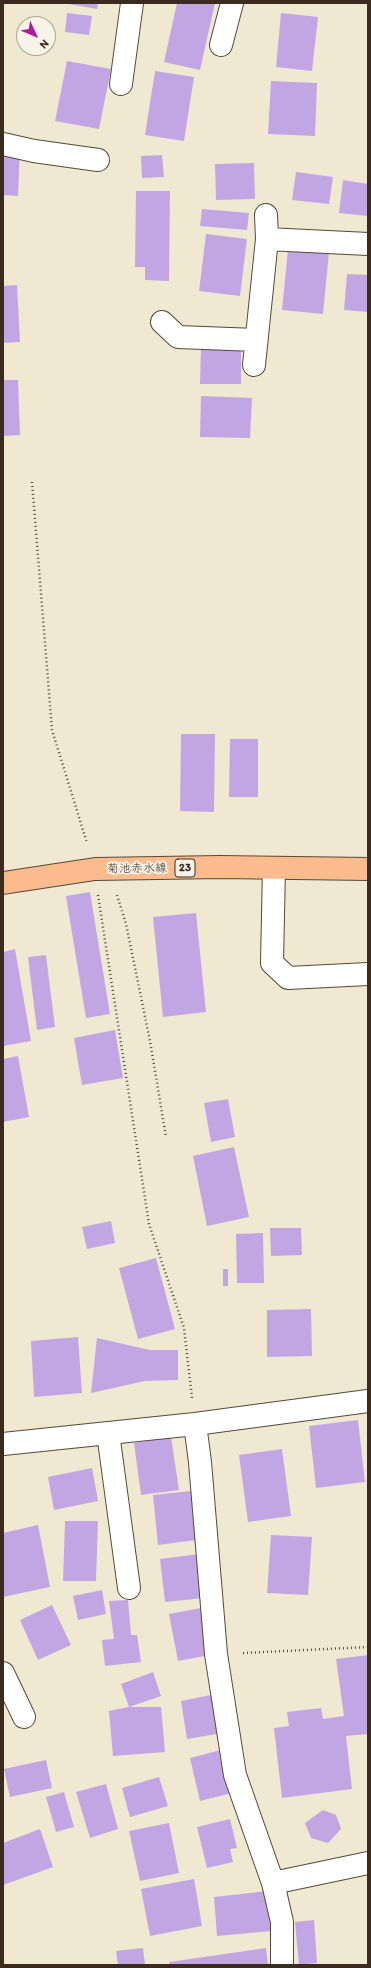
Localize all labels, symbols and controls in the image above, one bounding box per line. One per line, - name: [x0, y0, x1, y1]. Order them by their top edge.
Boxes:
- north arrow: [16, 16, 56, 56]
- text: N: [37, 37, 52, 51]
- road number: 23: [175, 859, 195, 877]
- street label: 菊池赤水線: [107, 861, 167, 877]

